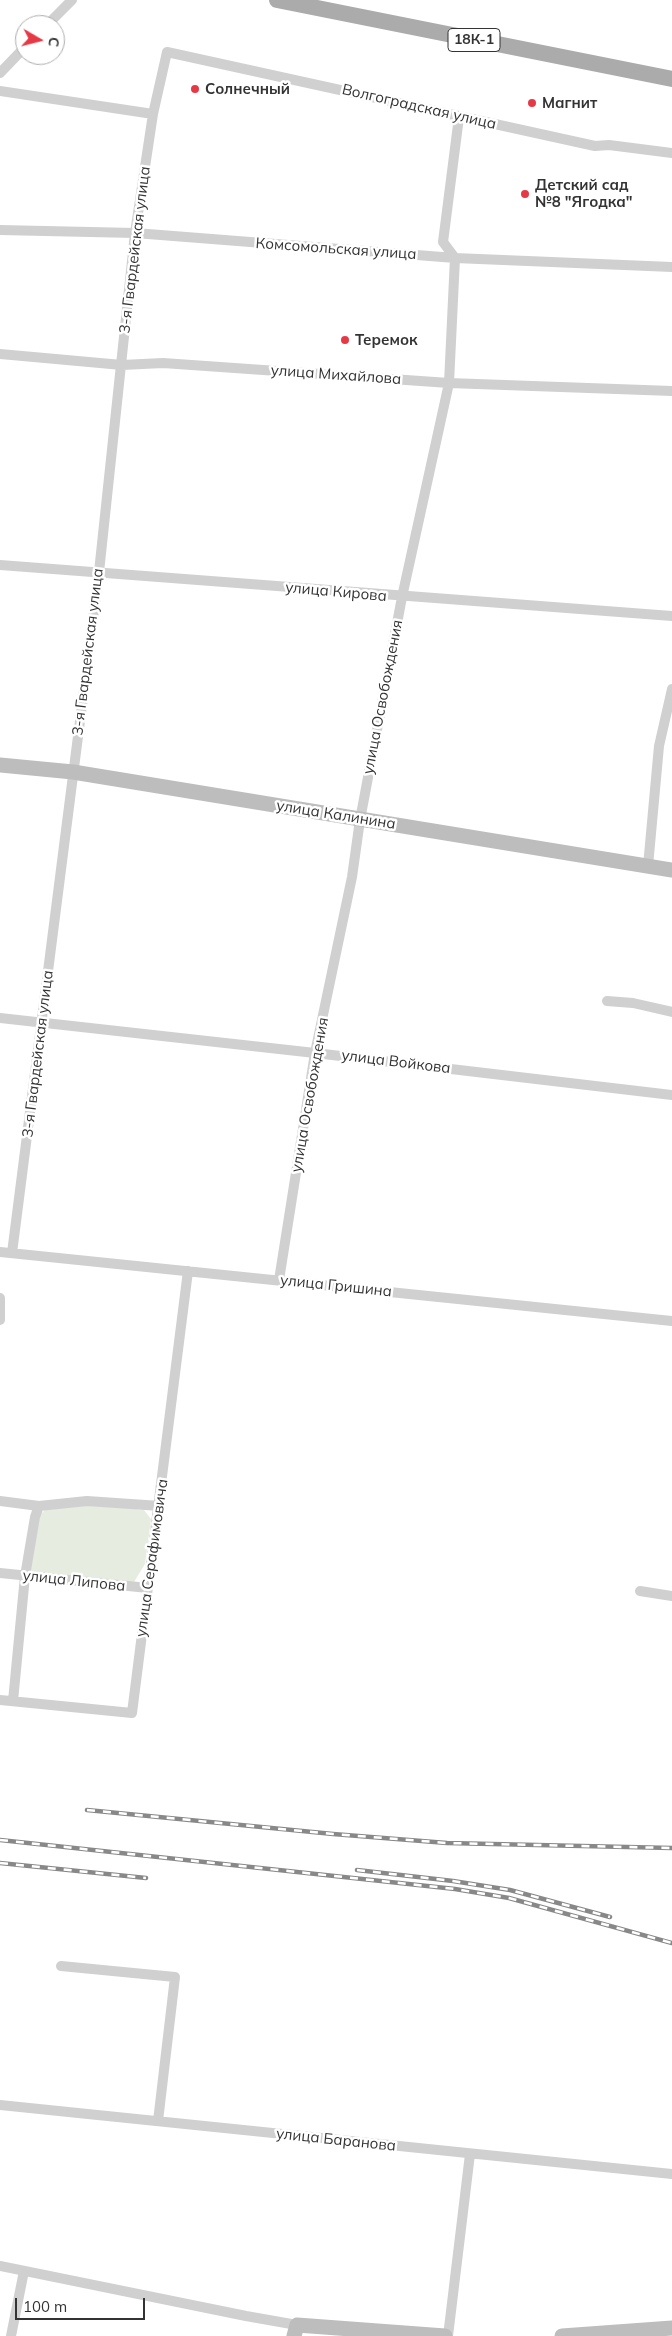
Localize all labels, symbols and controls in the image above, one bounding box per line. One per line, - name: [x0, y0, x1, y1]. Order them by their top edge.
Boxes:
- north arrow: [15, 15, 65, 65]
- road number: 18К-1: [448, 28, 500, 52]
- text: С: [44, 36, 63, 48]
- place label: Солнечный: [205, 80, 290, 98]
- street label: Волгоградская улица: [340, 80, 498, 134]
- marker: Солнечный: [189, 83, 201, 95]
- place label: Магнит: [542, 94, 597, 112]
- marker: Магнит: [526, 97, 538, 109]
- street label: 3-я Гвардейская улица: [116, 165, 154, 335]
- place label: Детский сад №8 "Ягодка": [535, 176, 633, 211]
- marker: Детский сад №8 "Ягодка": [519, 188, 531, 200]
- street label: Комсомольская улица: [255, 234, 417, 264]
- place label: Теремок: [355, 331, 418, 349]
- marker: Теремок: [339, 334, 351, 346]
- street label: улица Михайлова: [270, 361, 402, 389]
- street label: 3-я Гвардейская улица: [69, 567, 107, 737]
- street label: улица Кирова: [285, 579, 387, 605]
- street label: улица Освобождения: [359, 618, 407, 776]
- street label: улица Калинина: [275, 797, 397, 833]
- street label: 3-я Гвардейская улица: [19, 969, 57, 1139]
- street label: улица Освобождения: [288, 1016, 332, 1174]
- street label: улица Войкова: [340, 1046, 452, 1078]
- street label: улица Гришина: [279, 1271, 393, 1301]
- street label: улица Серафимовича: [132, 1478, 172, 1638]
- street label: улица Липова: [22, 1567, 126, 1595]
- street label: улица Баранова: [275, 2125, 397, 2155]
- scale bar: [18, 2288, 148, 2320]
- text: 100 m: [23, 2297, 67, 2316]

